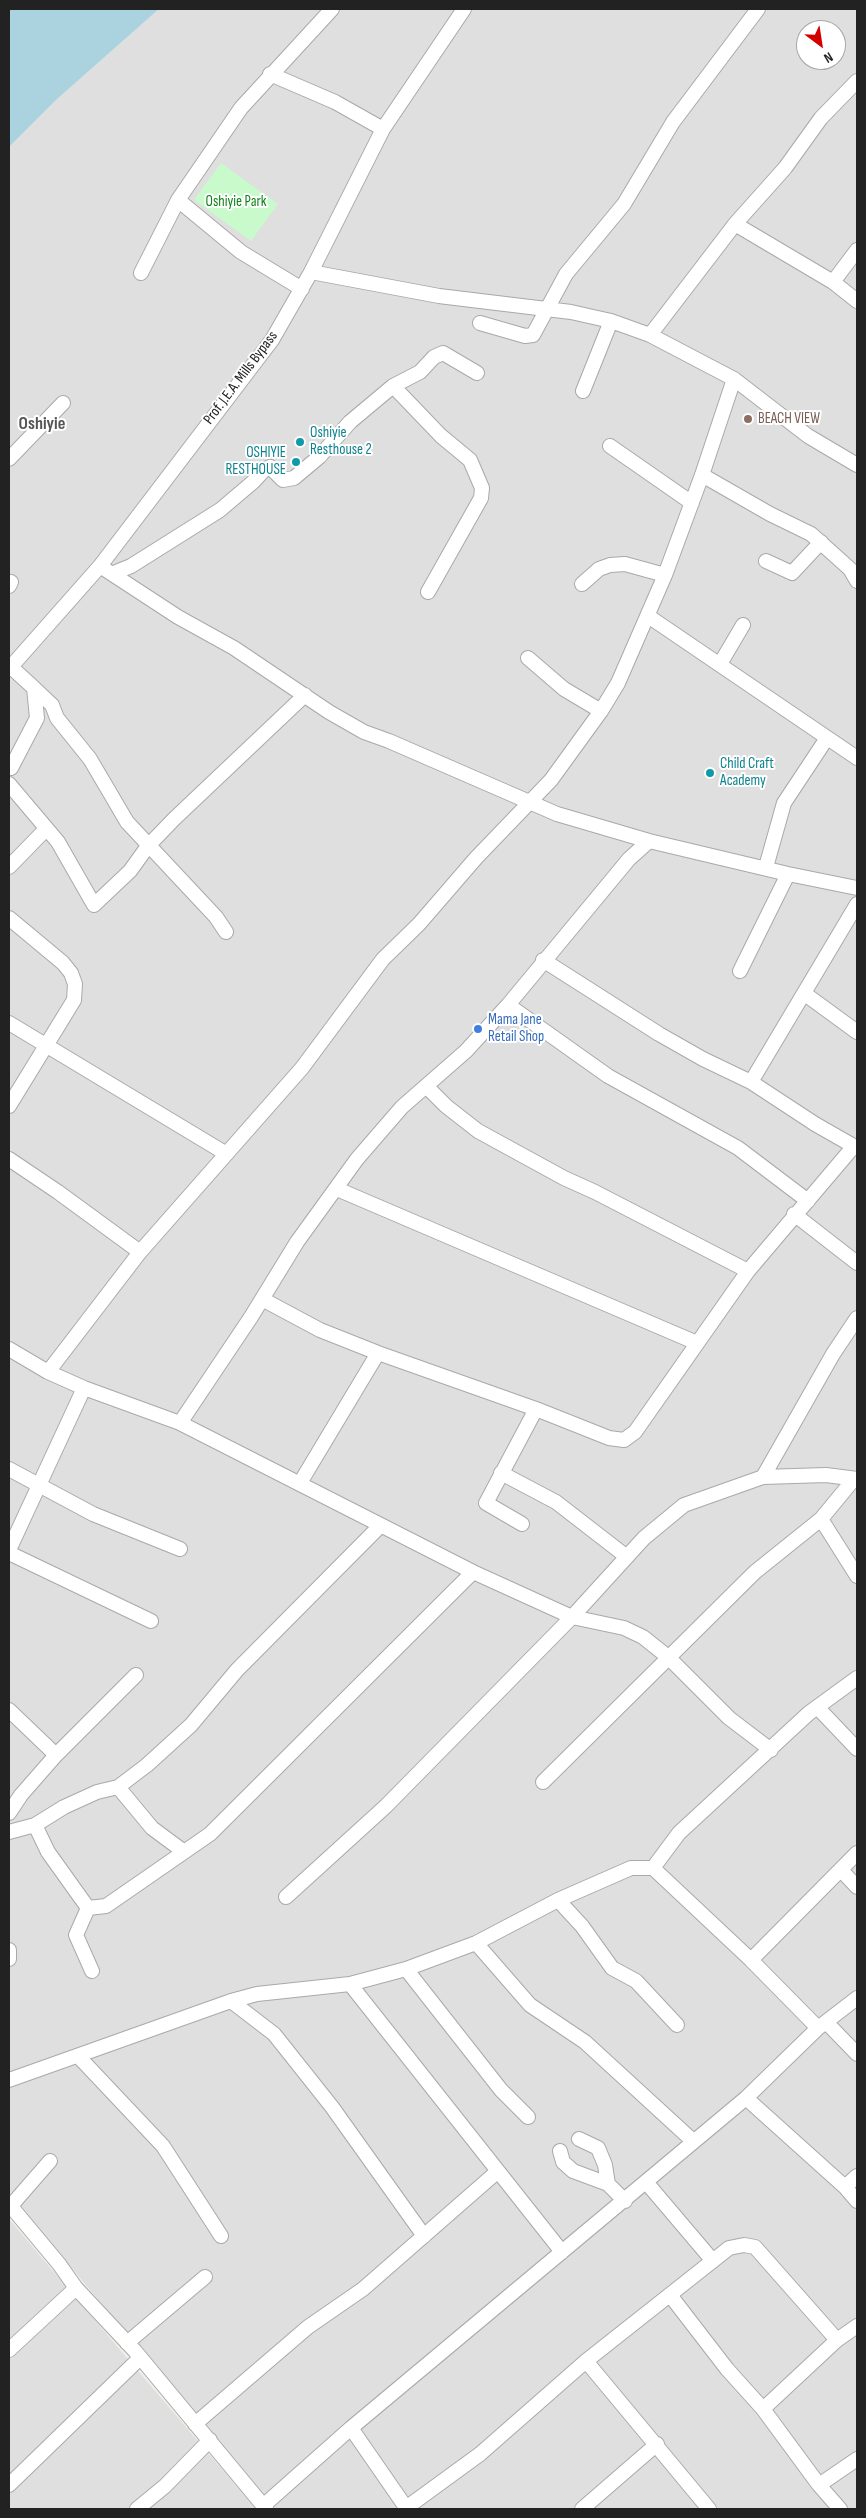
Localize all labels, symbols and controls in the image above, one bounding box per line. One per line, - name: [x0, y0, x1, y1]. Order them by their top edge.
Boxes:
- north arrow: [796, 20, 846, 70]
- text: N: [821, 48, 836, 67]
- park label: Oshiyie Park: [206, 193, 266, 211]
- street label: Prof. J.E.A. Mills Bypass: [200, 328, 282, 428]
- place label: BEACH VIEW: [758, 410, 820, 428]
- district label: Oshiyie: [19, 413, 65, 435]
- marker: BEACH VIEW: [742, 413, 754, 425]
- place label: Oshiyie Resthouse 2: [310, 424, 372, 459]
- marker: Oshiyie Resthouse 2: [294, 436, 306, 448]
- place label: OSHIYIE RESTHOUSE: [225, 444, 286, 479]
- marker: OSHIYIE RESTHOUSE: [290, 456, 302, 468]
- place label: Child Craft Academy: [720, 755, 774, 790]
- marker: Child Craft Academy: [704, 767, 716, 779]
- place label: Mama Jane Retail Shop: [488, 1011, 544, 1046]
- marker: Mama Jane Retail Shop: [472, 1023, 484, 1035]

